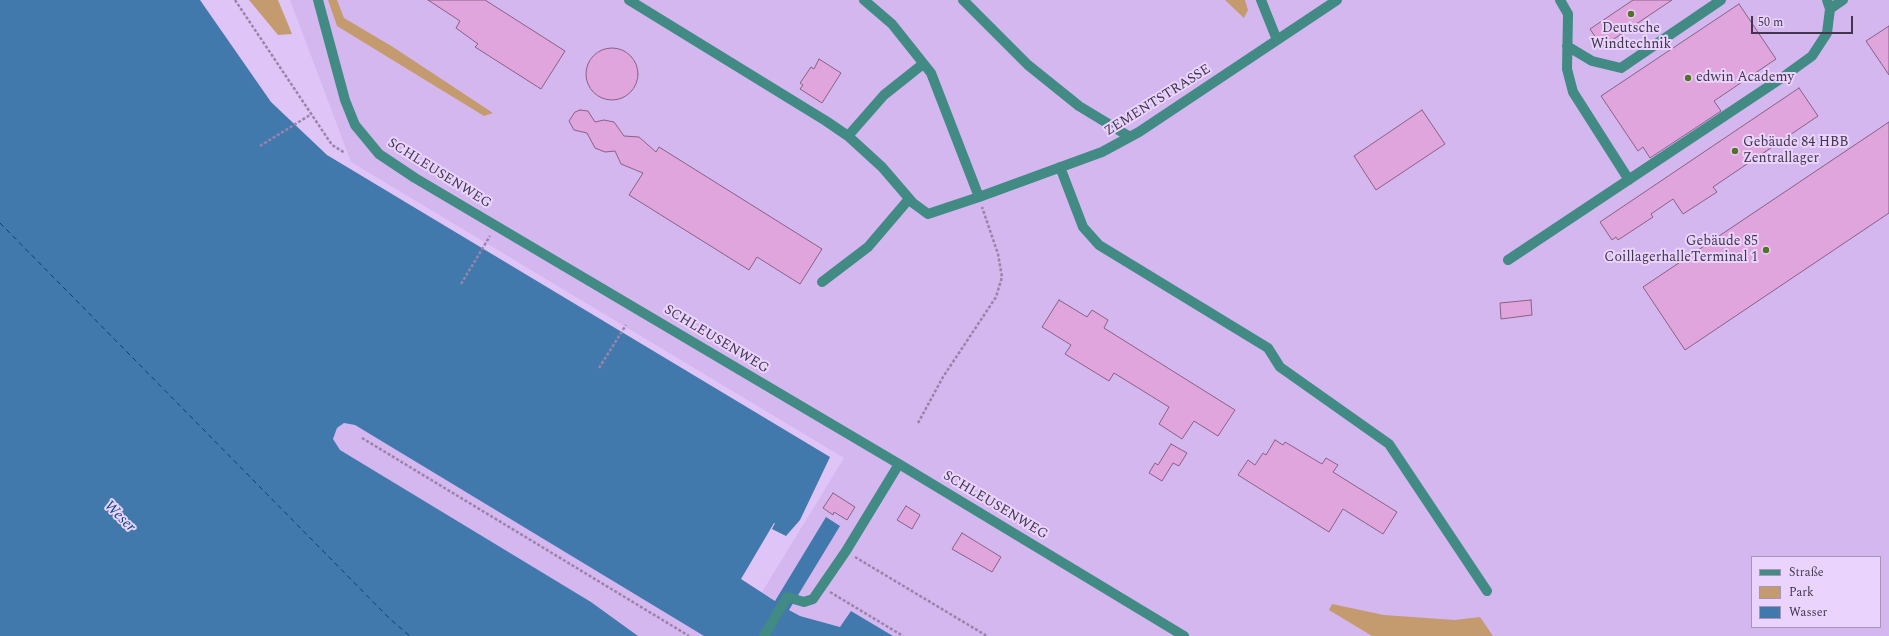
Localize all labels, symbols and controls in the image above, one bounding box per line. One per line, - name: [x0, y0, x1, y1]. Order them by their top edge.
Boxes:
- scale bar: [1753, 8, 1855, 34]
- marker: Deutsche Windtechnik: [1626, 9, 1636, 19]
- text: 50 m: [1758, 13, 1783, 32]
- place label: Deutsche Windtechnik: [1591, 21, 1671, 54]
- street label: ZEMENTSTRASSE: [1102, 62, 1214, 140]
- place label: edwin Academy: [1696, 70, 1794, 86]
- marker: edwin Academy: [1683, 73, 1693, 83]
- street label: SCHLEUSENWEG: [384, 135, 494, 213]
- place label: Gebäude 84 HBB Zentrallager: [1743, 135, 1849, 168]
- marker: Gebäude 84 HBB Zentrallager: [1730, 146, 1740, 156]
- place label: Gebäude 85 CoillagerhalleTerminal 1: [1604, 234, 1758, 266]
- marker: Gebäude 85 CoillagerhalleTerminal 1: [1761, 245, 1771, 255]
- street label: SCHLEUSENWEG: [661, 302, 771, 378]
- street label: SCHLEUSENWEG: [940, 468, 1050, 544]
- water label: Weser: [99, 497, 139, 537]
- legend: [1751, 556, 1881, 628]
- text: Straße: [1789, 563, 1824, 582]
- text: Park: [1789, 583, 1814, 602]
- text: Wasser: [1789, 603, 1827, 622]

